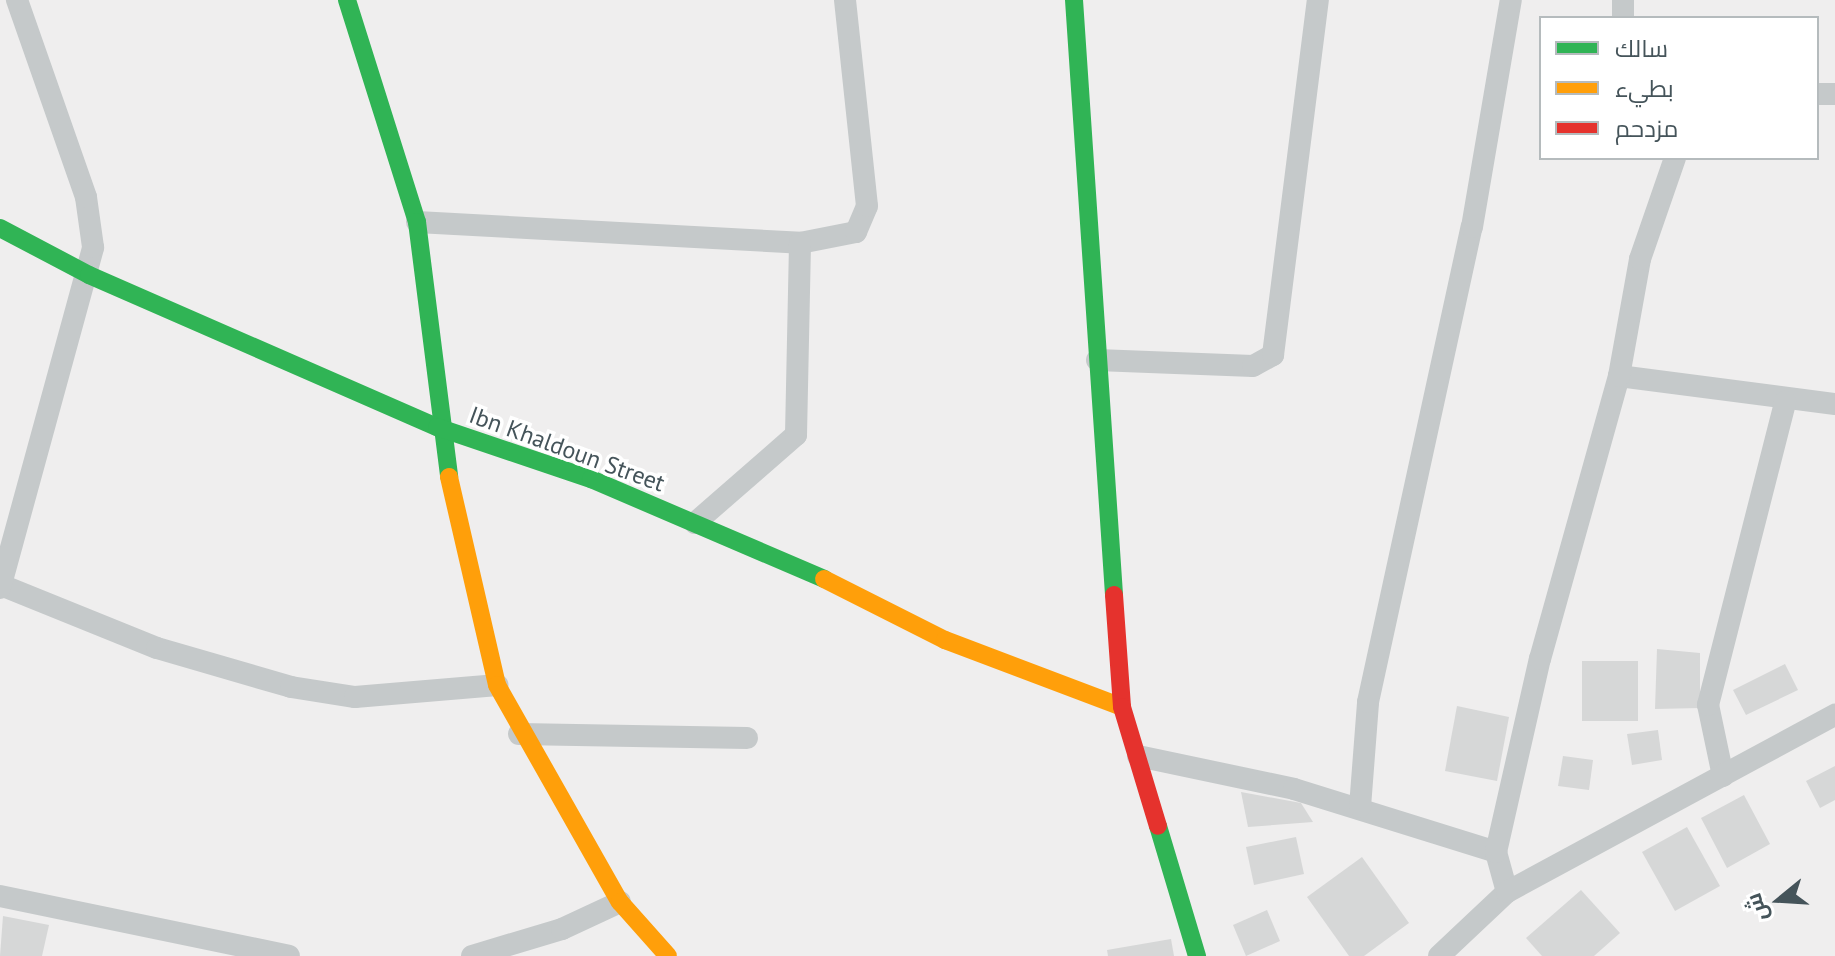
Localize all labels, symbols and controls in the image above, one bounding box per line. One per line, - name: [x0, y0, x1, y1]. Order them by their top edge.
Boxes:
- legend: [1539, 16, 1819, 160]
- text: سالك: [1615, 33, 1668, 64]
- text: بطيء: [1615, 73, 1674, 104]
- text: مزدحم: [1615, 113, 1678, 144]
- street label: Ibn Khaldoun Street: [465, 400, 669, 498]
- north arrow: [1739, 860, 1819, 940]
- text: ش: [1738, 890, 1774, 925]

